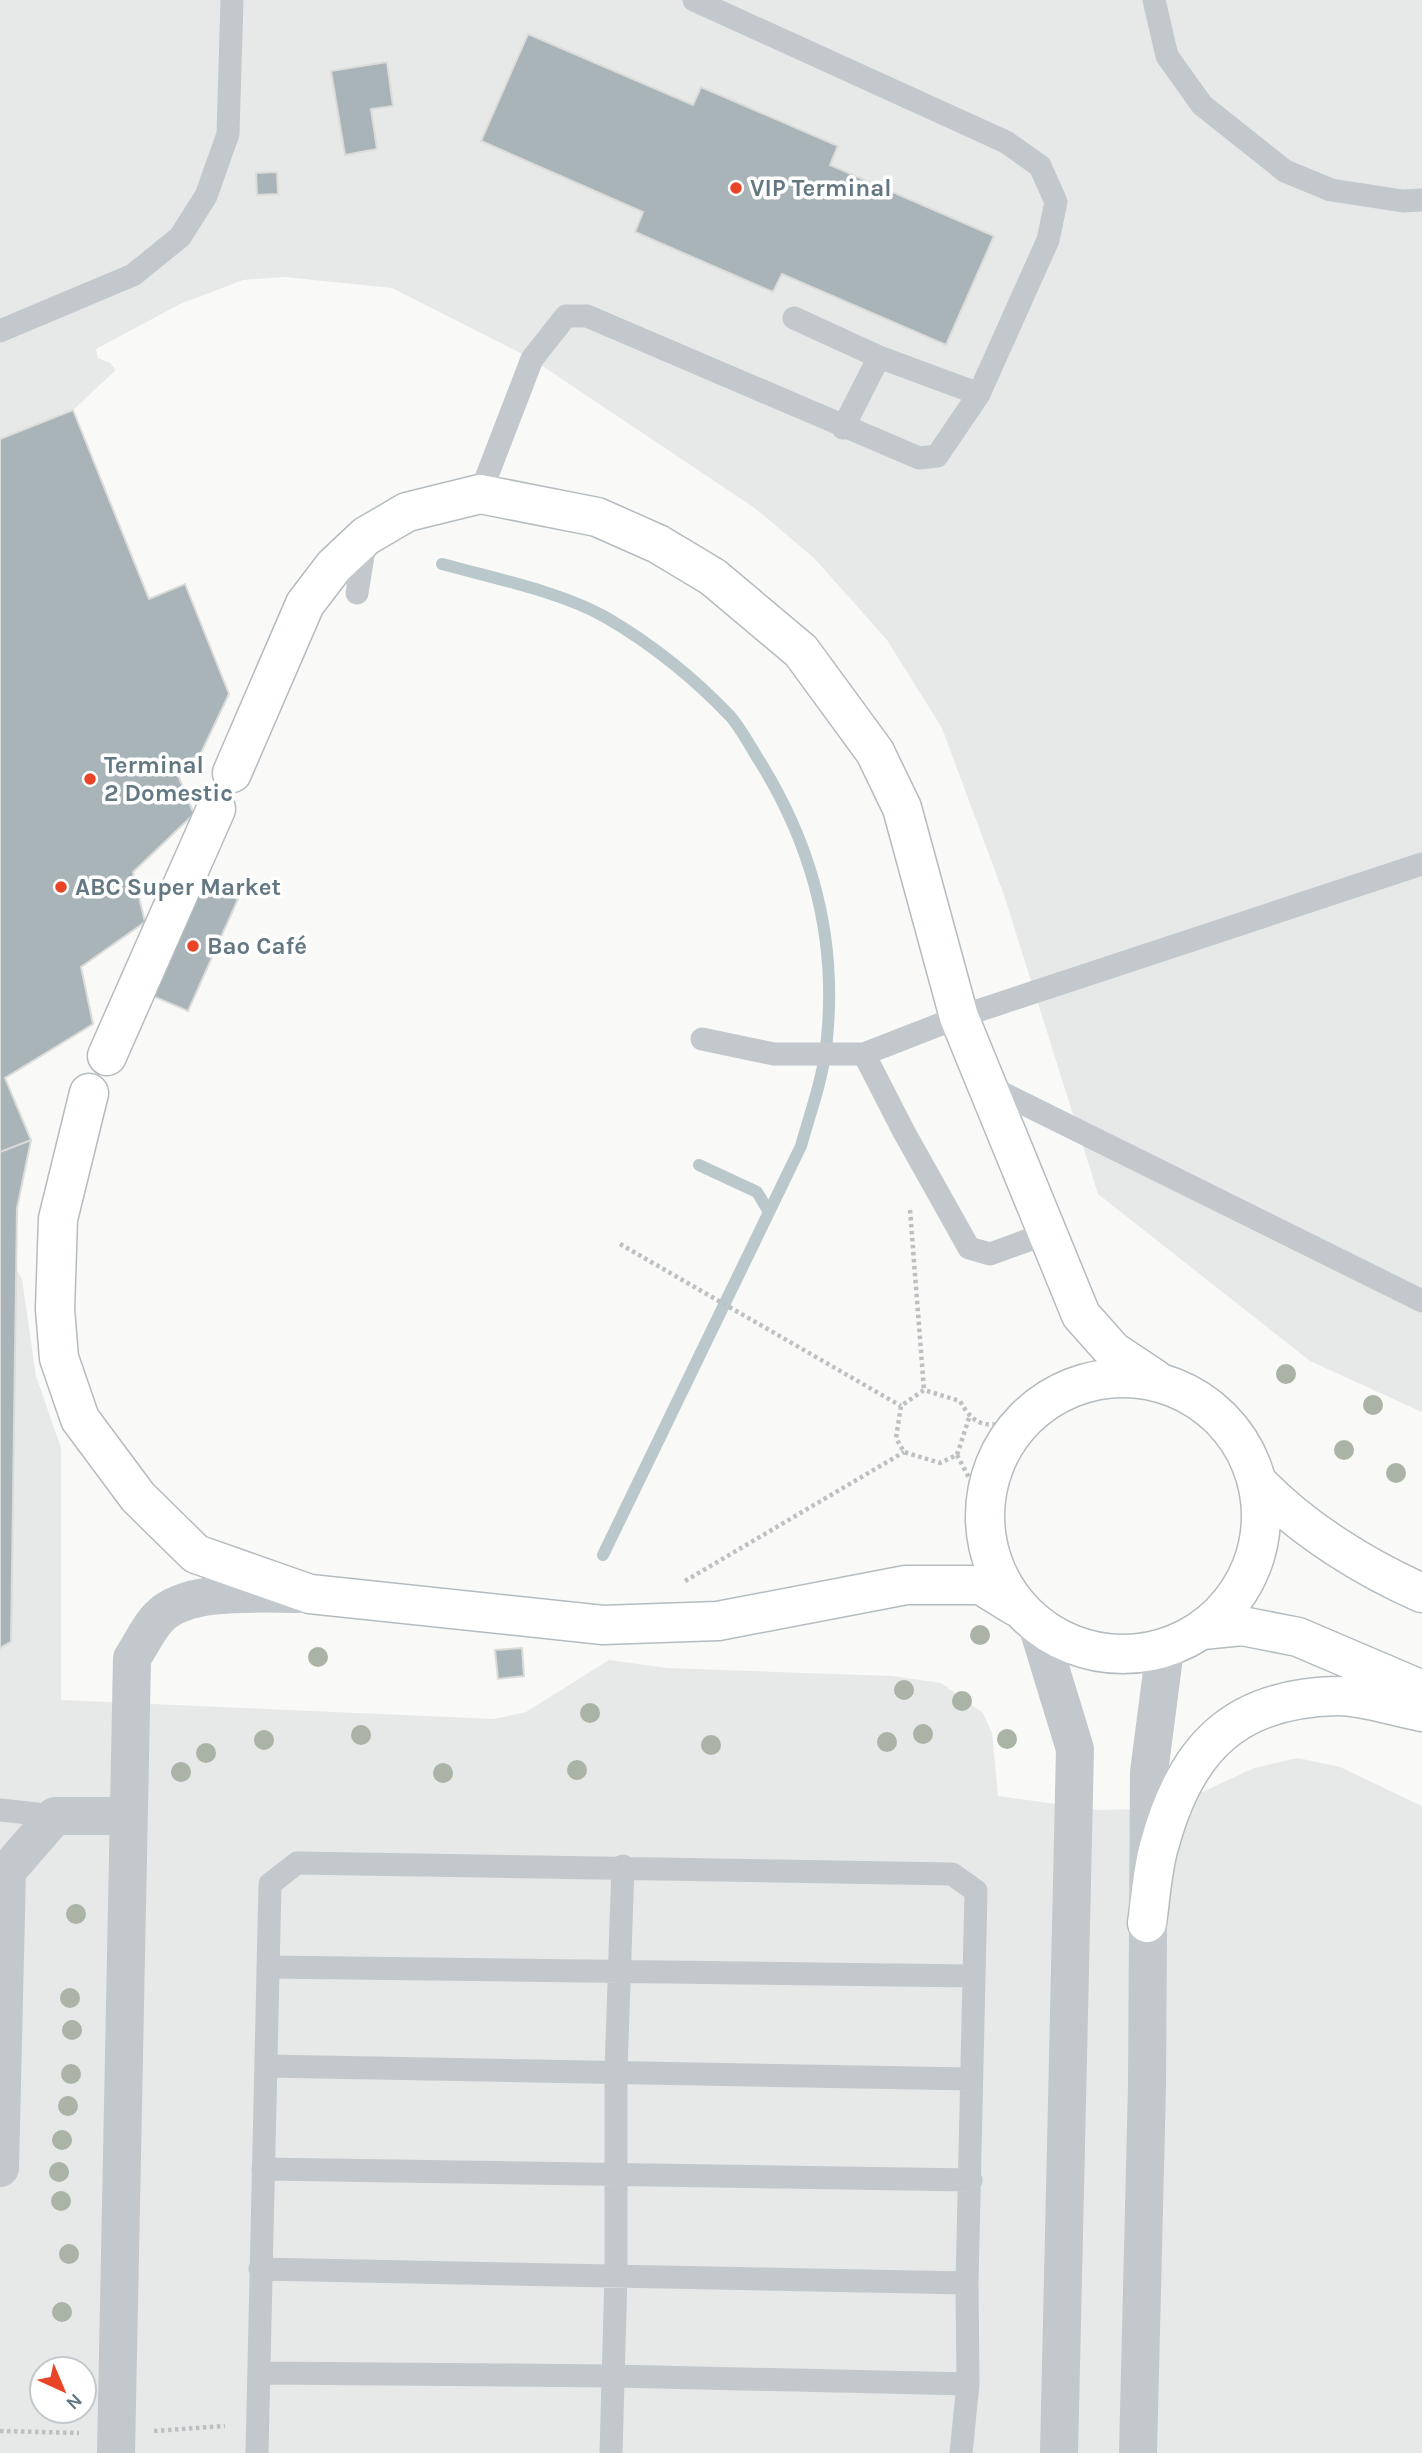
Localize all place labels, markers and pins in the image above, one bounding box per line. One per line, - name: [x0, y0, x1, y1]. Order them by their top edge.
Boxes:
- place label: VIP Terminal: [750, 174, 892, 202]
- marker: VIP Terminal: [728, 180, 744, 196]
- place label: Terminal 2 Domestic: [104, 751, 233, 807]
- marker: Terminal 2 Domestic: [82, 771, 98, 787]
- place label: ABC Super Market: [75, 873, 281, 901]
- marker: ABC Super Market: [53, 879, 69, 895]
- place label: Bao Café: [207, 932, 307, 960]
- marker: Bao Café: [185, 938, 201, 954]

